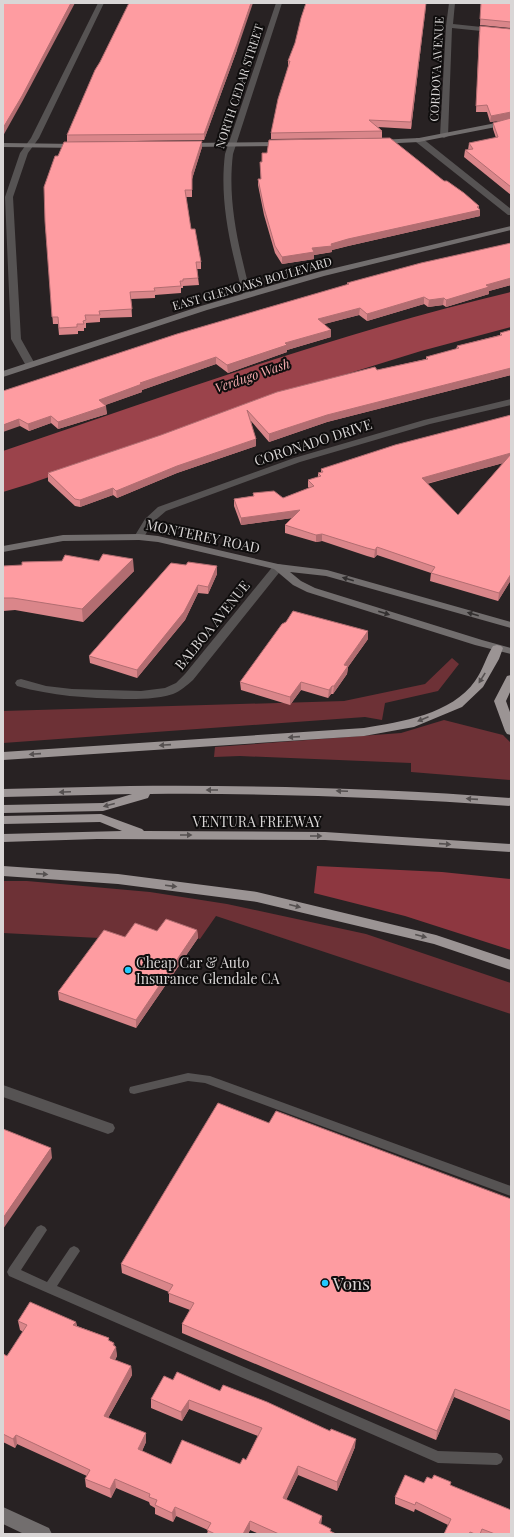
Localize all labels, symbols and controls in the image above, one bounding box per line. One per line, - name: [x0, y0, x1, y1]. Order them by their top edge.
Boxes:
- street label: CORDOVA AVENUE: [425, 16, 447, 122]
- street label: NORTH CEDAR STREET: [211, 21, 267, 150]
- street label: EAST GLENOAKS BOULEVARD: [170, 252, 334, 313]
- water label: Verdugo Wash: [212, 354, 292, 396]
- street label: CORONADO DRIVE: [252, 414, 374, 470]
- street label: MONTEREY ROAD: [144, 515, 262, 557]
- street label: BALBOA AVENUE: [170, 576, 254, 674]
- one-way arrow: [342, 576, 354, 582]
- one-way arrow: [379, 610, 391, 616]
- one-way arrow: [467, 611, 479, 617]
- one-way arrow: [478, 673, 486, 683]
- one-way arrow: [417, 716, 428, 722]
- one-way arrow: [288, 733, 301, 740]
- one-way arrow: [159, 742, 171, 749]
- one-way arrow: [29, 750, 41, 757]
- one-way arrow: [205, 787, 218, 793]
- one-way arrow: [59, 788, 71, 795]
- one-way arrow: [336, 788, 348, 795]
- one-way arrow: [466, 795, 478, 802]
- one-way arrow: [103, 802, 115, 808]
- street label: VENTURA FREEWAY: [191, 812, 322, 831]
- one-way arrow: [180, 832, 193, 838]
- one-way arrow: [310, 833, 323, 839]
- one-way arrow: [439, 841, 451, 848]
- one-way arrow: [36, 870, 48, 877]
- one-way arrow: [165, 883, 177, 889]
- one-way arrow: [289, 903, 301, 909]
- one-way arrow: [415, 934, 427, 940]
- place label: Cheap Car & Auto Insurance Glendale CA: [136, 953, 280, 988]
- marker: Cheap Car & Auto Insurance Glendale CA: [123, 965, 133, 975]
- place label: Vons: [332, 1272, 370, 1294]
- marker: Vons: [320, 1278, 330, 1288]

